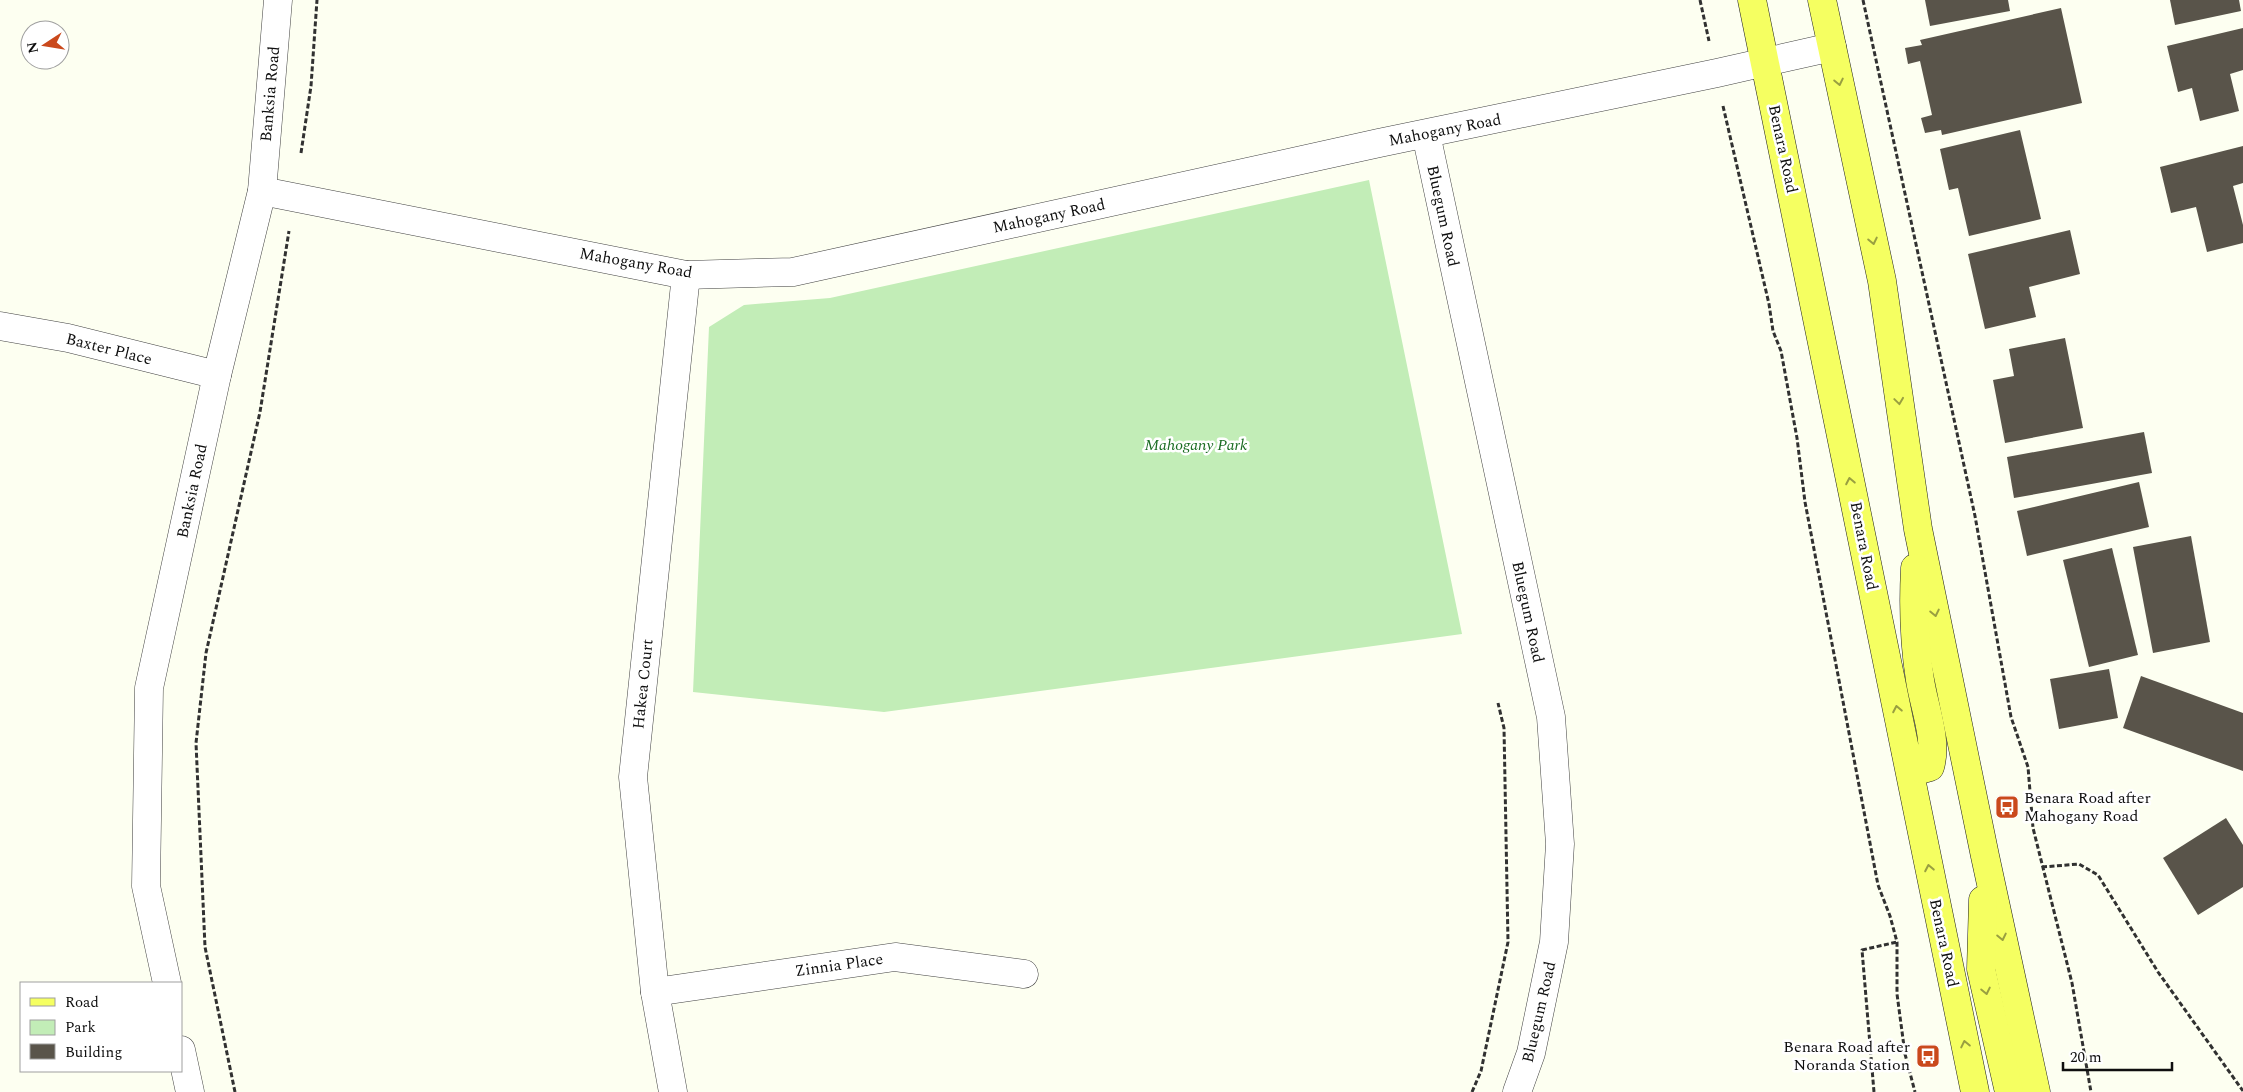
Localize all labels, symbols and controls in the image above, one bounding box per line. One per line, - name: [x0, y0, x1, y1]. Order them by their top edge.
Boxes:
- north arrow: [20, 20, 70, 70]
- text: N: [21, 40, 44, 55]
- street label: Banksia Road: [254, 45, 286, 143]
- one-way arrow: [1833, 77, 1844, 86]
- street label: Benara Road: [1762, 103, 1804, 196]
- street label: Mahogany Road: [1387, 107, 1503, 153]
- street label: Bluegum Road: [1421, 163, 1465, 269]
- street label: Mahogany Road: [991, 192, 1107, 240]
- one-way arrow: [1867, 236, 1878, 245]
- street label: Mahogany Road: [578, 241, 694, 285]
- street label: Baxter Place: [63, 327, 155, 371]
- one-way arrow: [1893, 398, 1904, 406]
- park label: Mahogany Park: [1144, 433, 1248, 457]
- street label: Banksia Road: [170, 441, 214, 540]
- one-way arrow: [1846, 476, 1856, 485]
- street label: Benara Road: [1844, 500, 1884, 592]
- street label: Bluegum Road: [1506, 559, 1550, 665]
- one-way arrow: [1929, 609, 1940, 618]
- street label: Hakea Court: [626, 638, 660, 730]
- one-way arrow: [1892, 704, 1903, 713]
- place label: Benara Road after Mahogany Road: [2024, 786, 2151, 828]
- bus stop icon: Benara Road after Mahogany Road: [1994, 794, 2020, 820]
- one-way arrow: [1924, 864, 1935, 872]
- street label: Benara Road: [1923, 897, 1965, 990]
- one-way arrow: [1996, 933, 2007, 942]
- street label: Zinnia Place: [793, 947, 885, 983]
- street label: Bluegum Road: [1516, 959, 1562, 1065]
- legend: [20, 982, 182, 1072]
- one-way arrow: [1980, 987, 1991, 996]
- text: Road: [65, 991, 99, 1014]
- text: Park: [65, 1016, 96, 1039]
- place label: Benara Road after Noranda Station: [1783, 1035, 1910, 1077]
- one-way arrow: [1961, 1040, 1971, 1049]
- scale bar: [2063, 1040, 2172, 1072]
- text: Building: [65, 1041, 122, 1064]
- bus stop icon: Benara Road after Noranda Station: [1915, 1043, 1941, 1069]
- text: 20 m: [2070, 1046, 2102, 1069]

